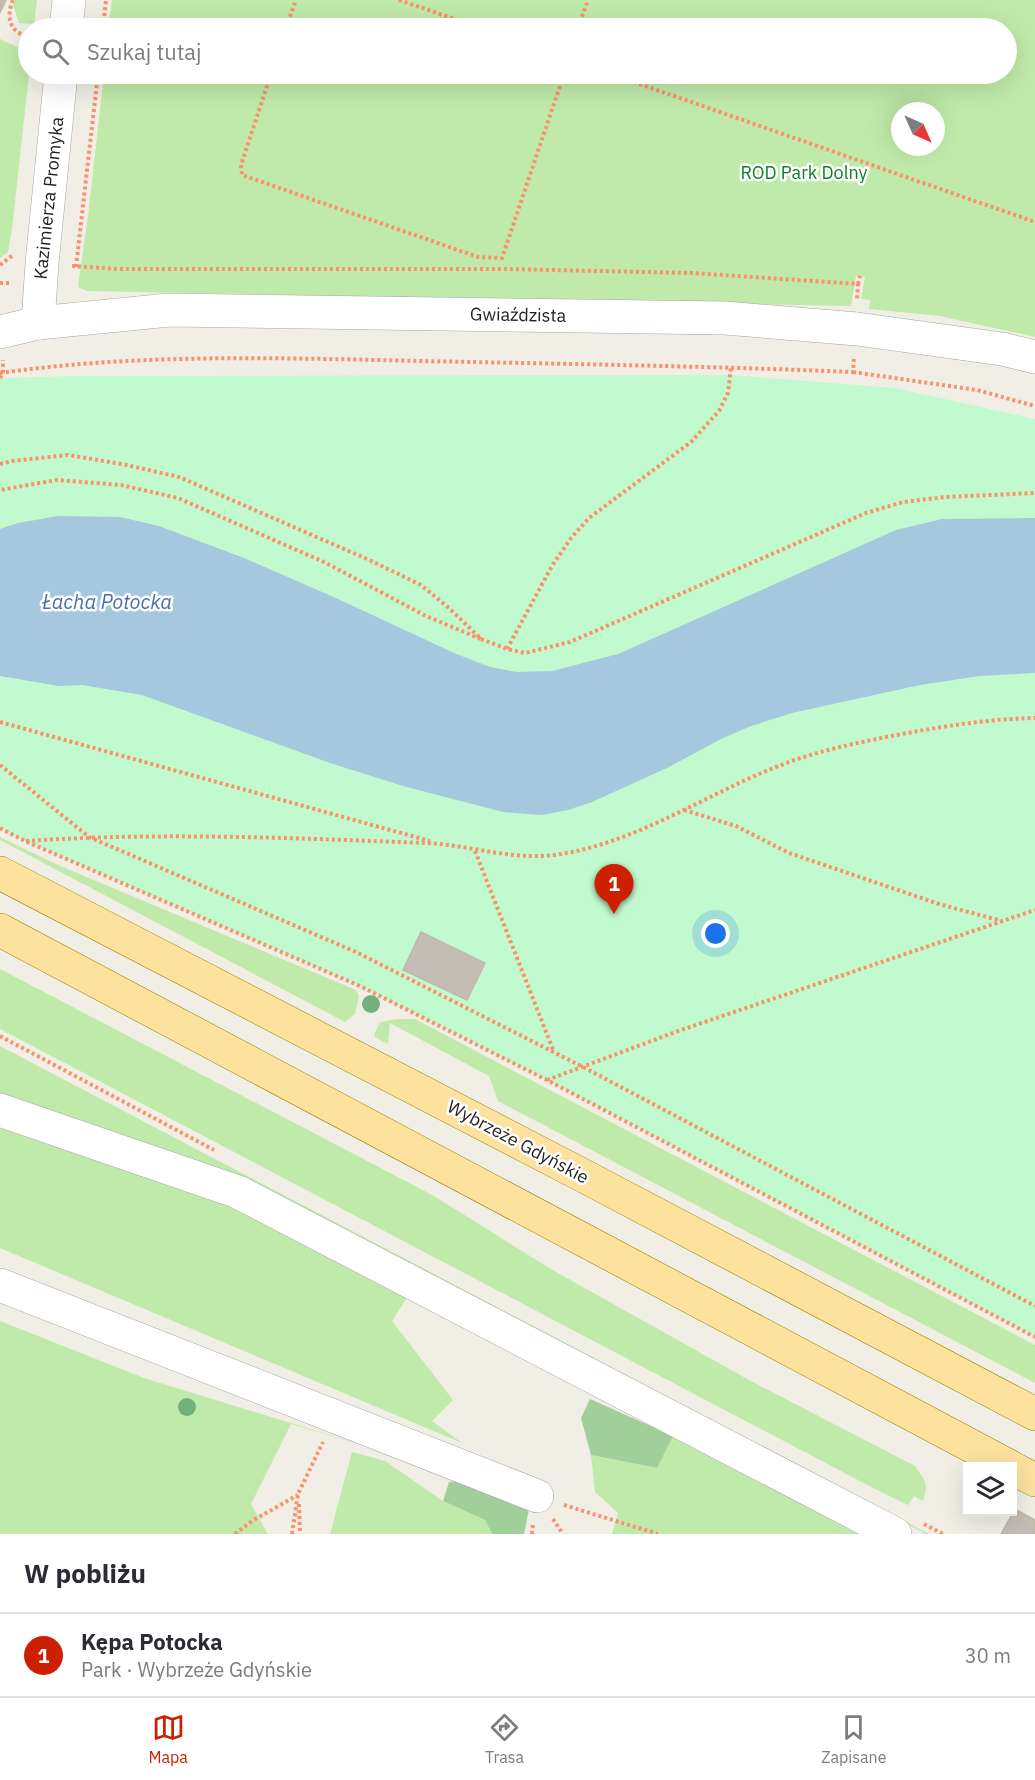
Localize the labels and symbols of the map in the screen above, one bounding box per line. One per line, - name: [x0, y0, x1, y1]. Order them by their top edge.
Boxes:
- north arrow: [891, 102, 945, 156]
- street label: Kazimierza Promyka: [29, 115, 69, 280]
- park label: ROD Park Dolny: [740, 161, 868, 184]
- street label: Gwiaździsta: [470, 302, 567, 327]
- water label: Łacha Potocka: [41, 588, 172, 615]
- pin: 1: [594, 864, 634, 914]
- your location: [701, 919, 730, 948]
- street label: Wybrzeże Gdyńskie: [443, 1095, 593, 1189]

